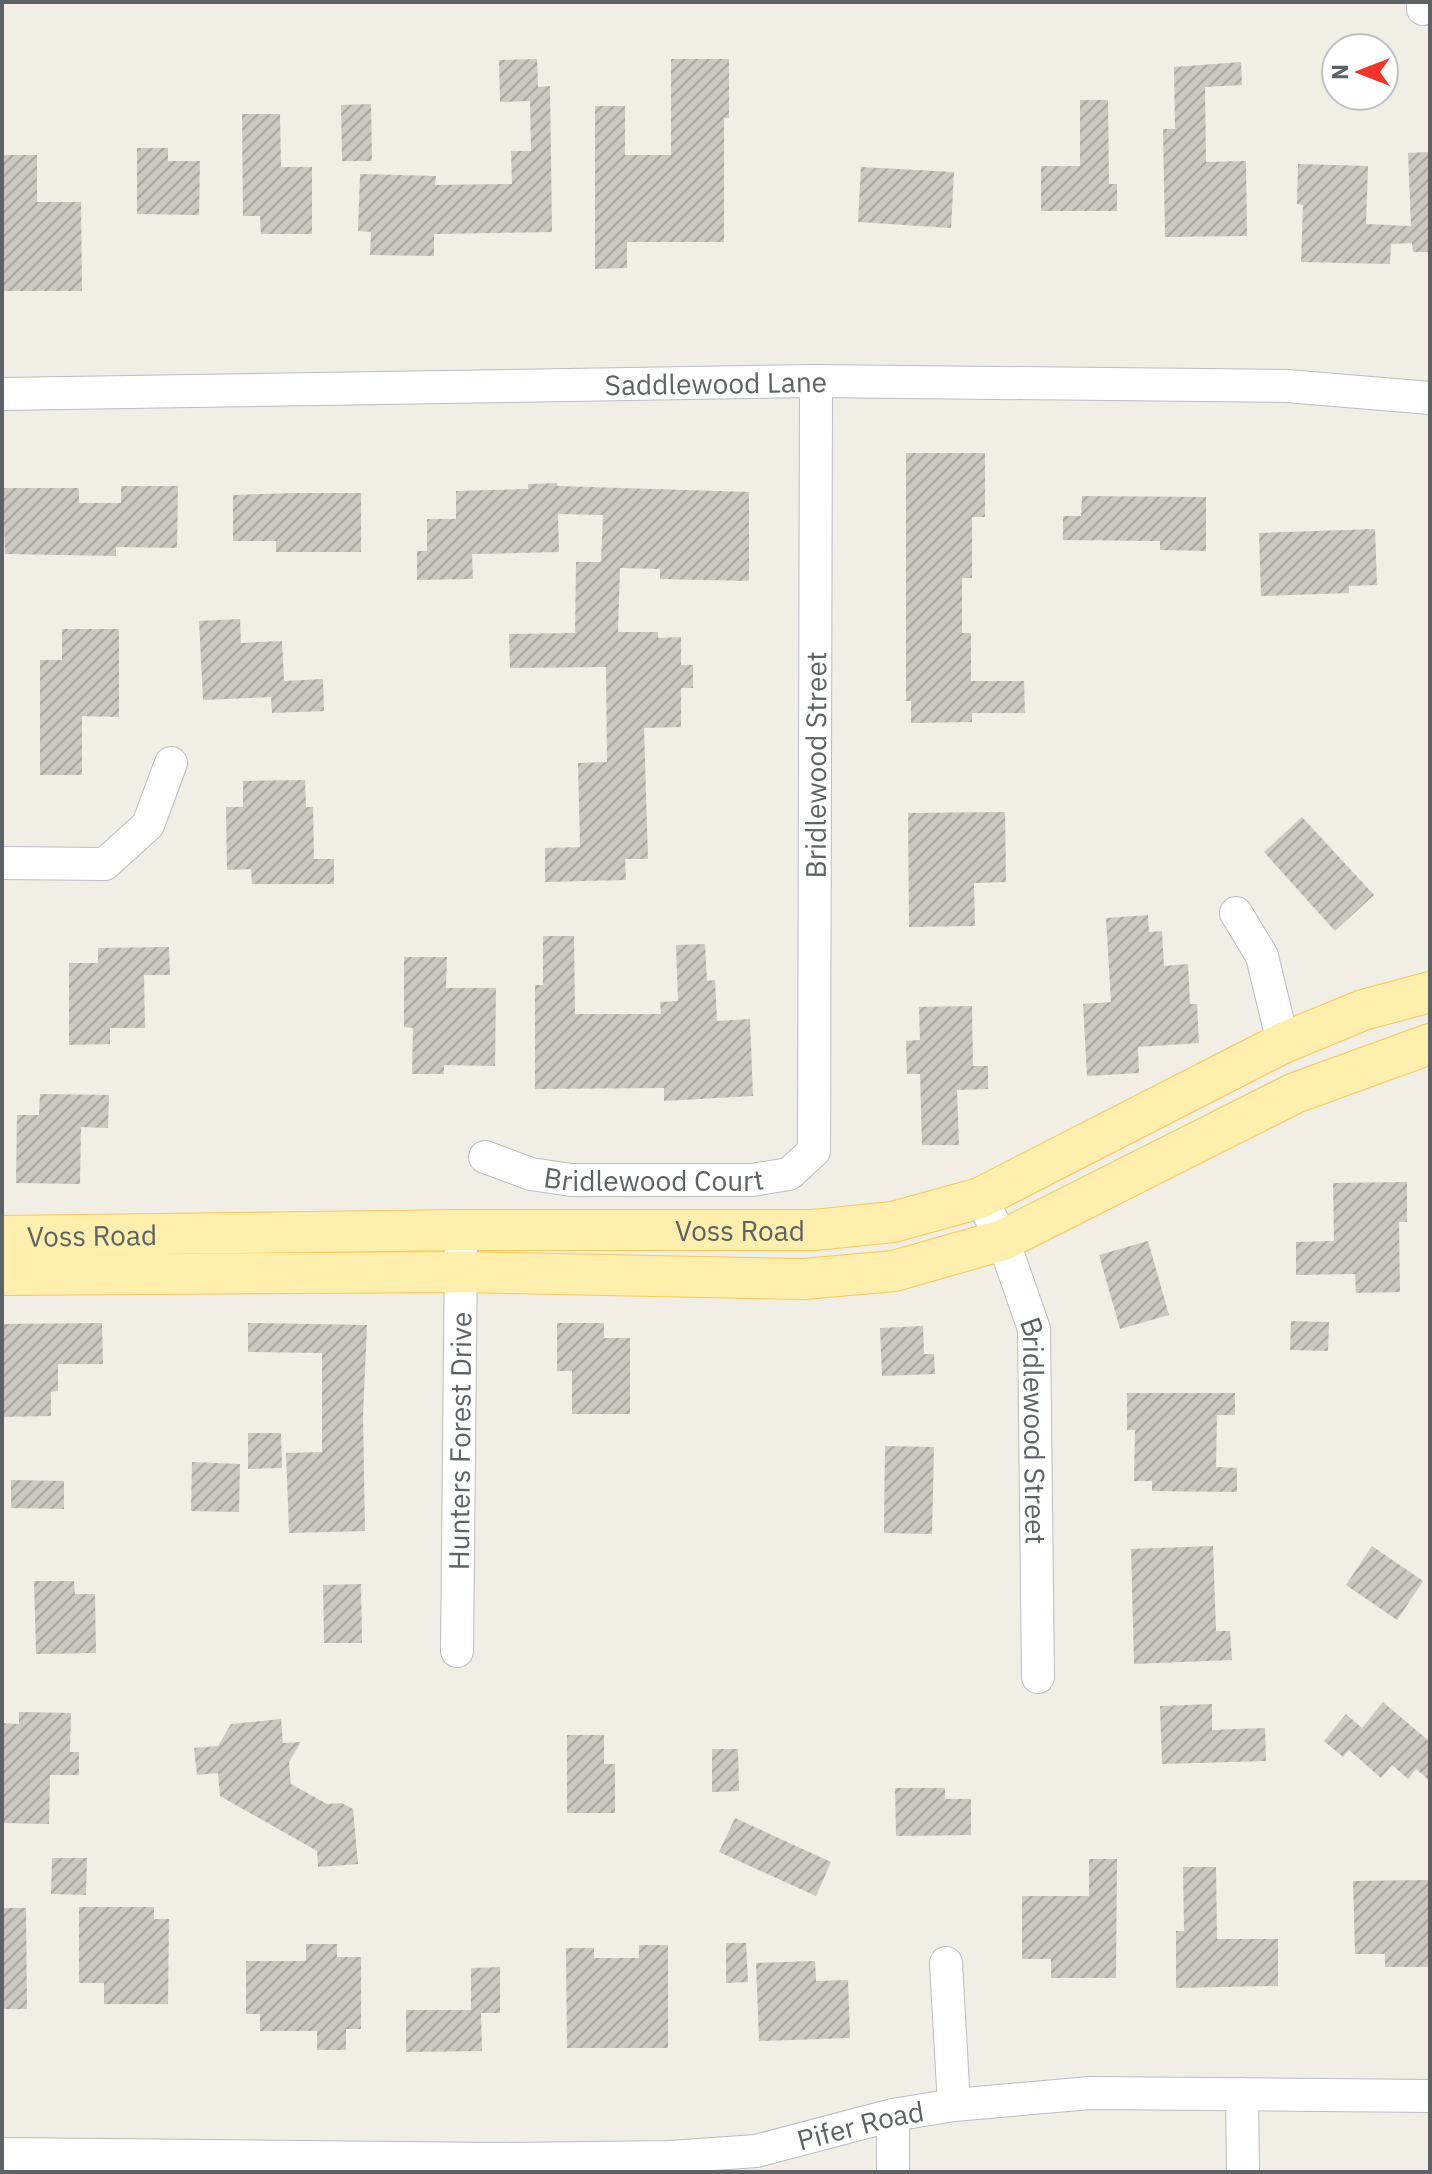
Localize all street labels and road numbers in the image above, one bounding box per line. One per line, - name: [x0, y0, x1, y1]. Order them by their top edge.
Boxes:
- street label: Saddlewood Lane: [604, 362, 827, 403]
- street label: Bridlewood Street: [796, 651, 834, 879]
- street label: Bridlewood Court: [541, 1158, 766, 1199]
- street label: Voss Road: [675, 1212, 805, 1249]
- street label: Voss Road: [27, 1215, 157, 1254]
- street label: Hunters Forest Drive: [439, 1312, 479, 1570]
- street label: Bridlewood Street: [1013, 1312, 1055, 1545]
- street label: Pifer Road: [793, 2092, 926, 2158]

